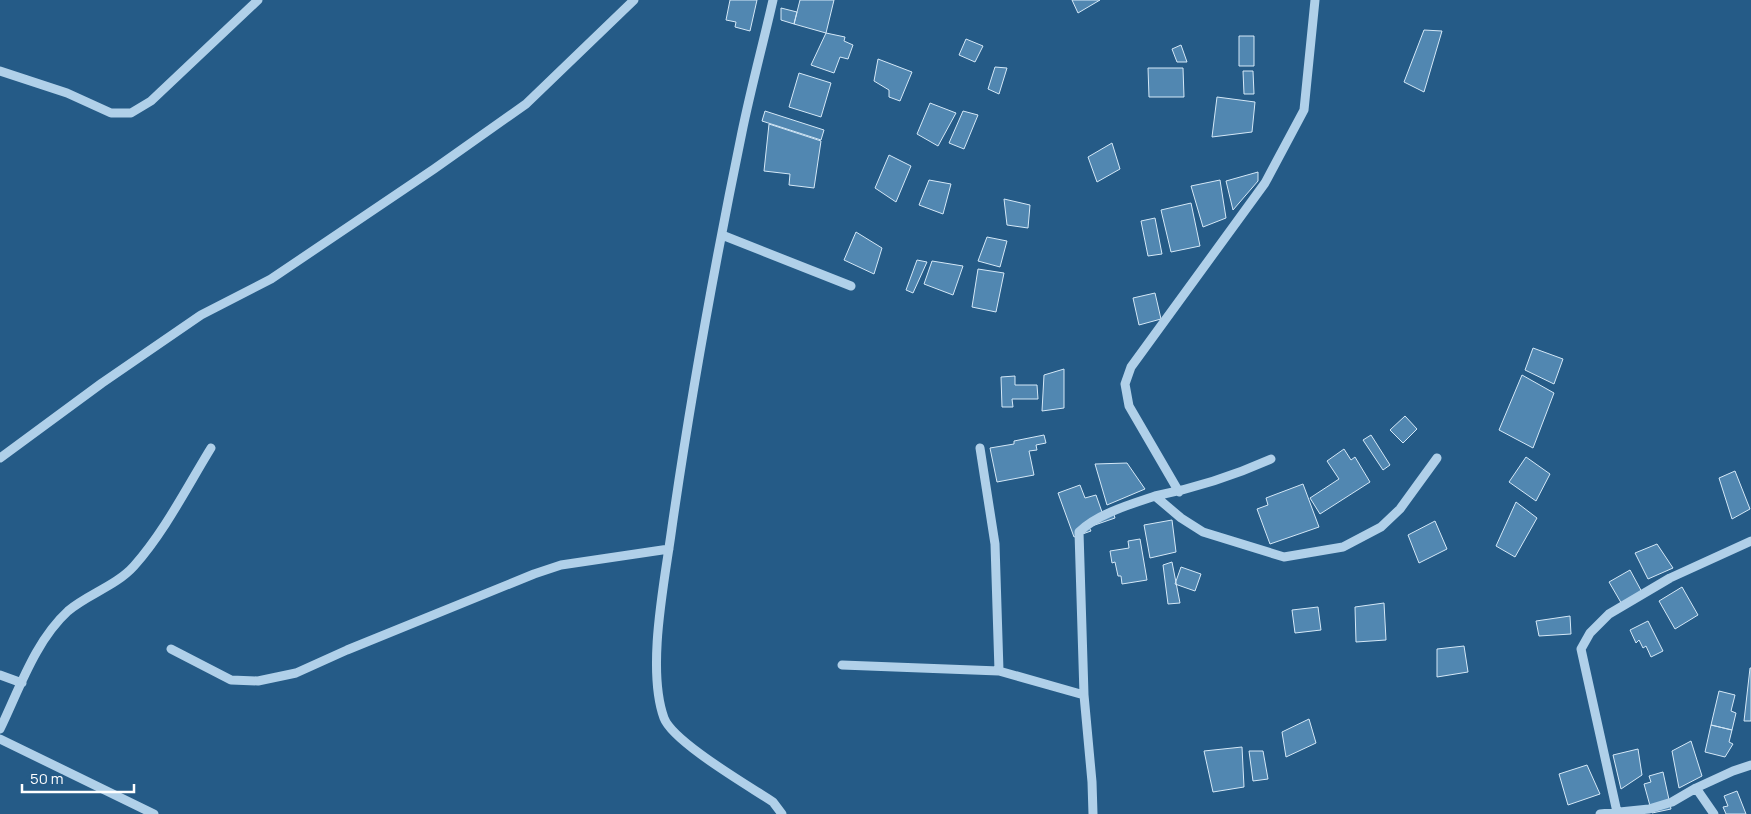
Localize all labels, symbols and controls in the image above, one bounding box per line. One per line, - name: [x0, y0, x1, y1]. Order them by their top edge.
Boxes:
- scale bar: [22, 762, 135, 794]
- text: 50 m: [30, 768, 64, 789]

